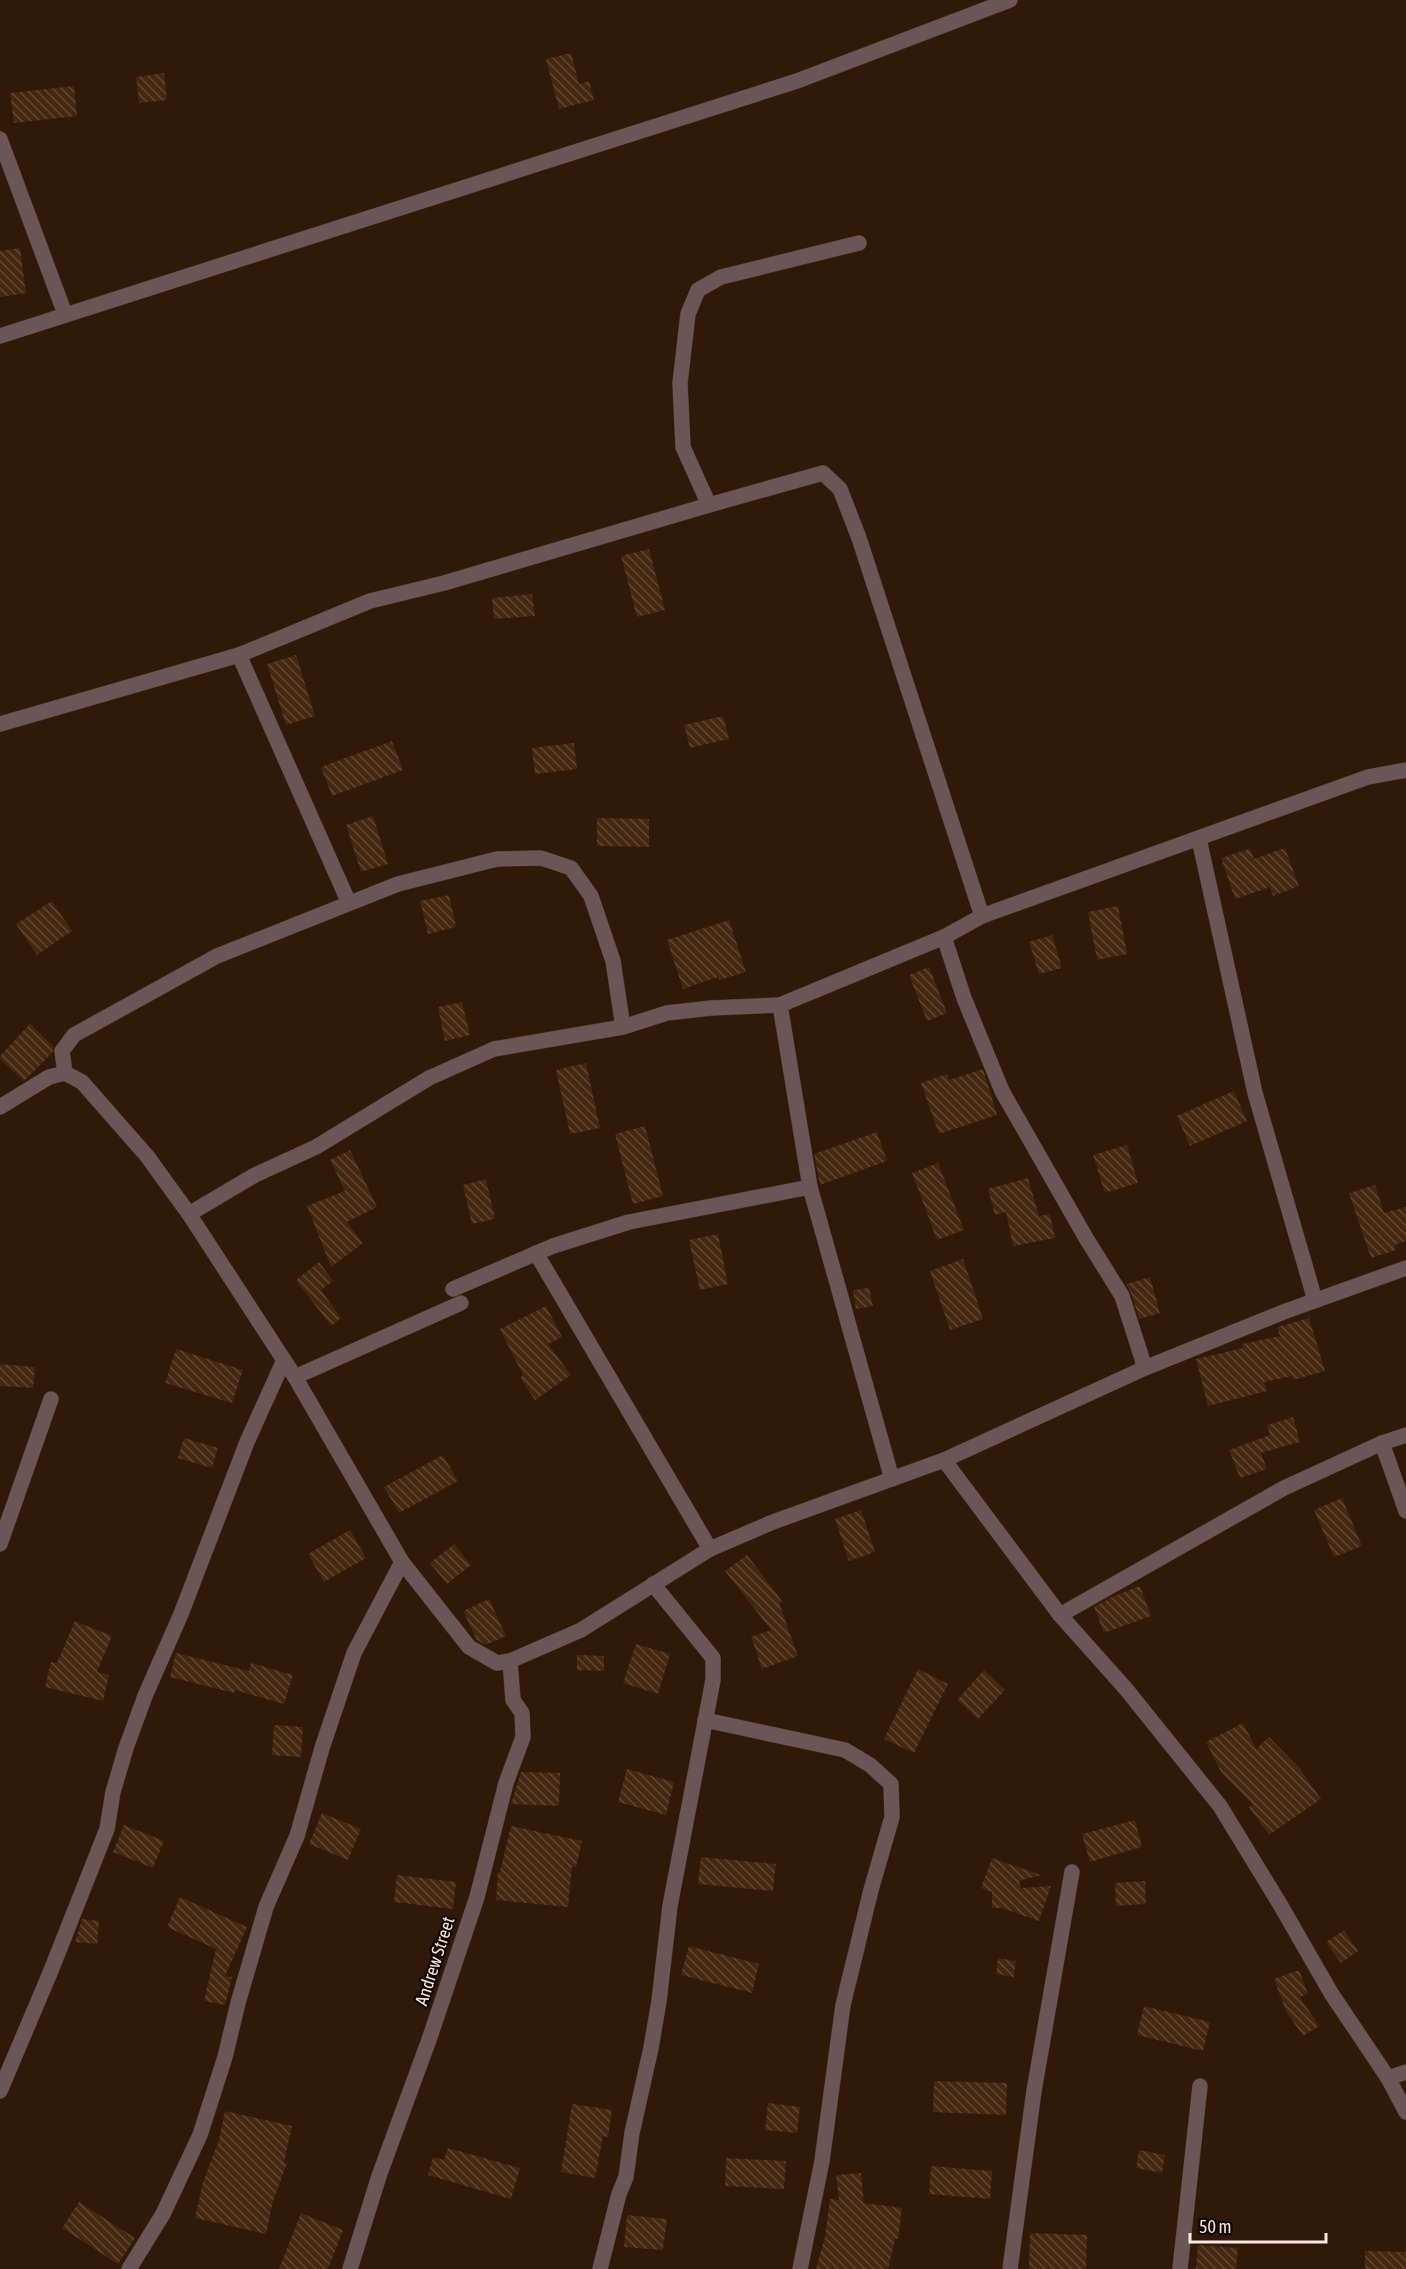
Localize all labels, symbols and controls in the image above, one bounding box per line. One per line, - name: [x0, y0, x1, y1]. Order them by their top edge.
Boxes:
- street label: Andrew Street: [410, 1914, 459, 2008]
- scale bar: [1190, 2206, 1326, 2244]
- text: 50 m: [1199, 2216, 1231, 2237]

